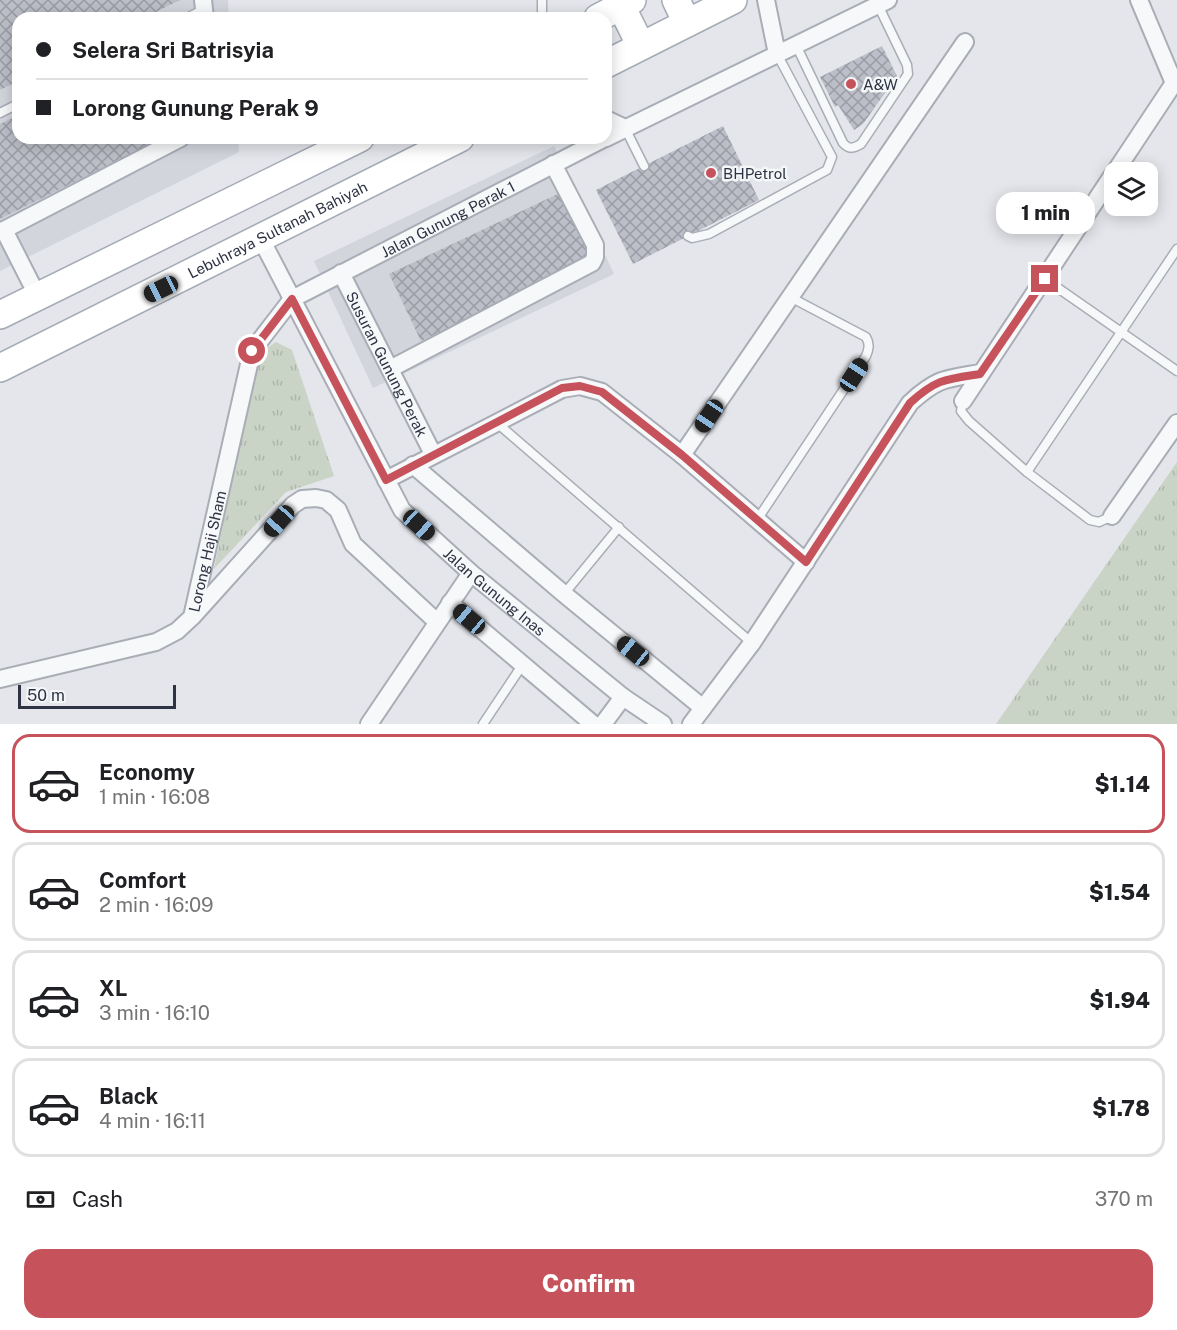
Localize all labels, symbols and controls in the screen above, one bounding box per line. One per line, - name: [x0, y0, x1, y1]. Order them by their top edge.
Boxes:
- text: Selera Sri Batrisyia: [72, 37, 274, 63]
- place label: A&W: [863, 76, 898, 93]
- marker: A&W: [844, 77, 858, 91]
- text: Lorong Gunung Perak 9: [72, 95, 319, 121]
- map controls: [1104, 162, 1158, 216]
- button: layers: [1104, 162, 1158, 216]
- place label: BHPetrol: [723, 165, 787, 182]
- marker: BHPetrol: [704, 166, 718, 180]
- street label: Lebuhraya Sultanah Bahiyah: [185, 177, 370, 281]
- street label: Jalan Gunung Perak 1: [378, 177, 518, 260]
- callout: 1 min: [996, 192, 1094, 234]
- text: 1 min: [1021, 201, 1070, 225]
- route end: [1031, 265, 1058, 292]
- car: [141, 273, 181, 305]
- street label: Susuran Gunung Perak: [343, 289, 431, 439]
- route start: [238, 337, 265, 364]
- car: [837, 355, 871, 395]
- car: [691, 396, 727, 436]
- street label: Lorong Haji Sham: [185, 489, 229, 614]
- car: [260, 502, 298, 540]
- car: [400, 506, 438, 544]
- street label: Jalan Gunung Inas: [441, 544, 549, 639]
- car: [449, 601, 489, 637]
- car: [613, 633, 653, 669]
- scale bar: [18, 682, 176, 710]
- text: 50 m: [27, 686, 65, 705]
- icon: car: [27, 757, 81, 811]
- text: Economy: [99, 759, 195, 785]
- text: $1.14: [1094, 771, 1150, 797]
- text: 1 min · 16:08: [99, 785, 210, 809]
- icon: car: [27, 865, 81, 919]
- text: Comfort: [99, 867, 186, 893]
- text: $1.54: [1089, 879, 1150, 905]
- text: 2 min · 16:09: [99, 893, 214, 917]
- icon: car: [27, 973, 81, 1027]
- text: XL: [99, 975, 127, 1001]
- text: $1.94: [1089, 987, 1150, 1013]
- text: 3 min · 16:10: [99, 1001, 210, 1025]
- icon: car: [27, 1081, 81, 1135]
- text: Black: [99, 1083, 158, 1109]
- text: $1.78: [1092, 1095, 1150, 1121]
- text: 4 min · 16:11: [99, 1109, 206, 1133]
- icon: cash: [24, 1183, 57, 1216]
- text: Cash: [72, 1186, 123, 1212]
- text: 370 m: [1095, 1187, 1153, 1211]
- button: Confirm: [24, 1249, 1153, 1318]

